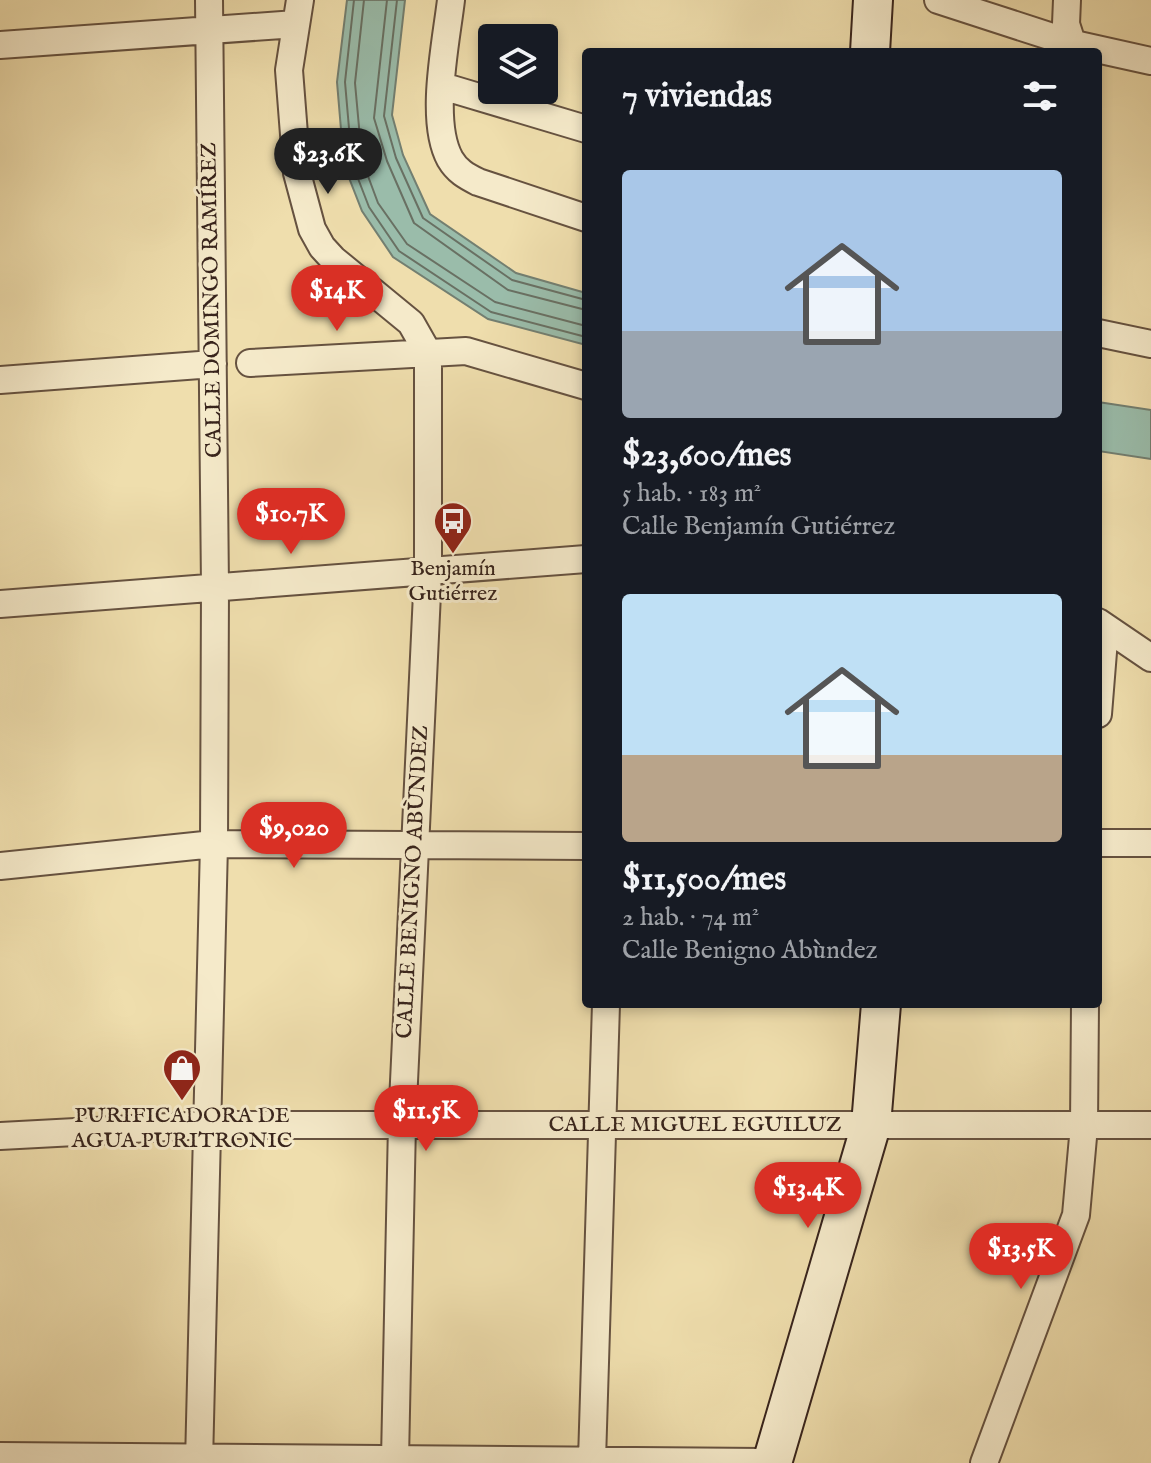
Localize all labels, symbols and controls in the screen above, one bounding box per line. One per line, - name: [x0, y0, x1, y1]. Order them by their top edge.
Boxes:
- map controls: [478, 24, 558, 104]
- button: layers: [478, 24, 558, 104]
- icon: filters: [1018, 74, 1062, 118]
- text: 7 viviendas: [622, 75, 772, 118]
- pin: $23.6K: [263, 128, 393, 196]
- text: $23.6K: [292, 137, 364, 170]
- street label: CALLE DOMINGO RAMÍREZ: [195, 142, 229, 458]
- icon: home: [770, 222, 914, 366]
- pin: $14K: [290, 265, 384, 333]
- text: $14K: [309, 274, 365, 307]
- text: $23,600/mes: [622, 434, 792, 477]
- text: 5 hab. · 183 m²: [622, 477, 761, 510]
- pin: $10.7K: [226, 488, 356, 556]
- text: $10.7K: [255, 497, 327, 530]
- bus stop icon: Benjamín Gutiérrez: [432, 500, 474, 555]
- text: Calle Benjamín Gutiérrez: [622, 510, 895, 543]
- place label: Benjamín Gutiérrez: [409, 555, 497, 608]
- icon: home: [770, 646, 914, 790]
- street label: CALLE BENIGNO ABÙNDEZ: [391, 725, 435, 1039]
- pin: $9,020: [229, 802, 359, 870]
- text: $9,020: [259, 811, 329, 844]
- text: $11,500/mes: [622, 858, 786, 901]
- text: 2 hab. · 74 m²: [622, 901, 759, 934]
- text: Calle Benigno Abùndez: [622, 934, 878, 967]
- shop icon: PURIFICADORA DE AGUA PURITRONIC: [161, 1047, 203, 1102]
- pin: $11.5K: [361, 1085, 491, 1153]
- text: $11.5K: [392, 1094, 460, 1127]
- place label: PURIFICADORA DE AGUA PURITRONIC: [71, 1102, 292, 1155]
- street label: CALLE MIGUEL EGUILUZ: [548, 1111, 842, 1139]
- pin: $13.4K: [743, 1162, 873, 1230]
- text: $13.4K: [772, 1171, 844, 1204]
- pin: $13.5K: [956, 1223, 1086, 1291]
- text: $13.5K: [987, 1232, 1055, 1265]

